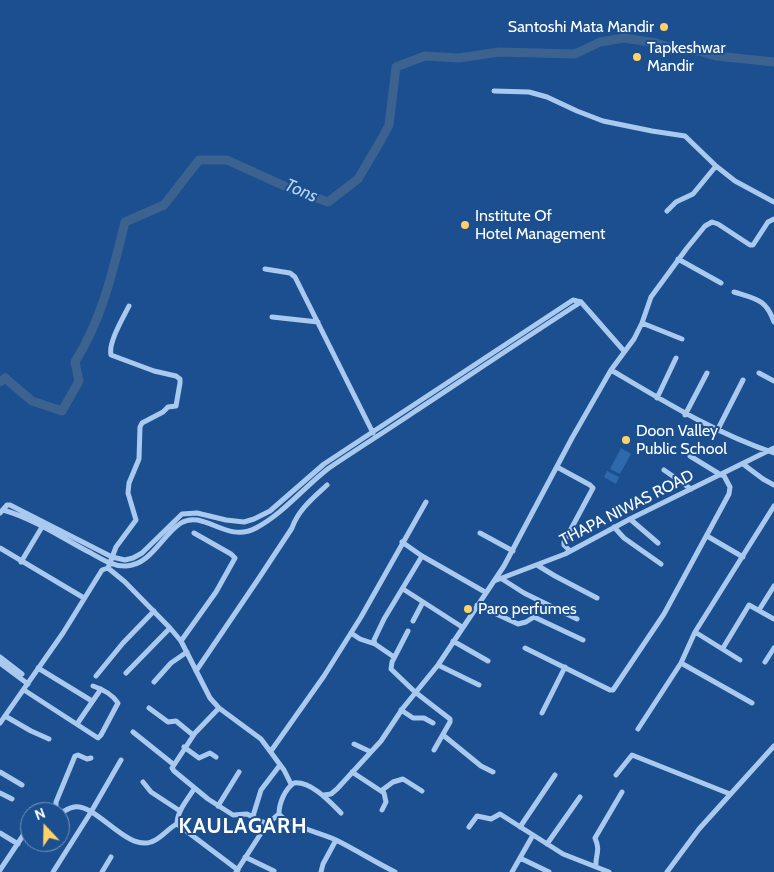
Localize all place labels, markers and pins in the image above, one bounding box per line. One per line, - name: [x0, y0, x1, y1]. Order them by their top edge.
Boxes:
- place label: Santoshi Mata Mandir: [508, 17, 654, 37]
- marker: Santoshi Mata Mandir: [658, 21, 670, 33]
- place label: Tapkeshwar Mandir: [647, 38, 726, 76]
- marker: Tapkeshwar Mandir: [631, 51, 643, 63]
- place label: Institute Of Hotel Management: [475, 206, 605, 244]
- marker: Institute Of Hotel Management: [459, 219, 471, 231]
- place label: Doon Valley Public School: [636, 421, 727, 459]
- marker: Doon Valley Public School: [620, 434, 632, 446]
- place label: Paro perfumes: [478, 599, 577, 619]
- marker: Paro perfumes: [462, 603, 474, 615]

